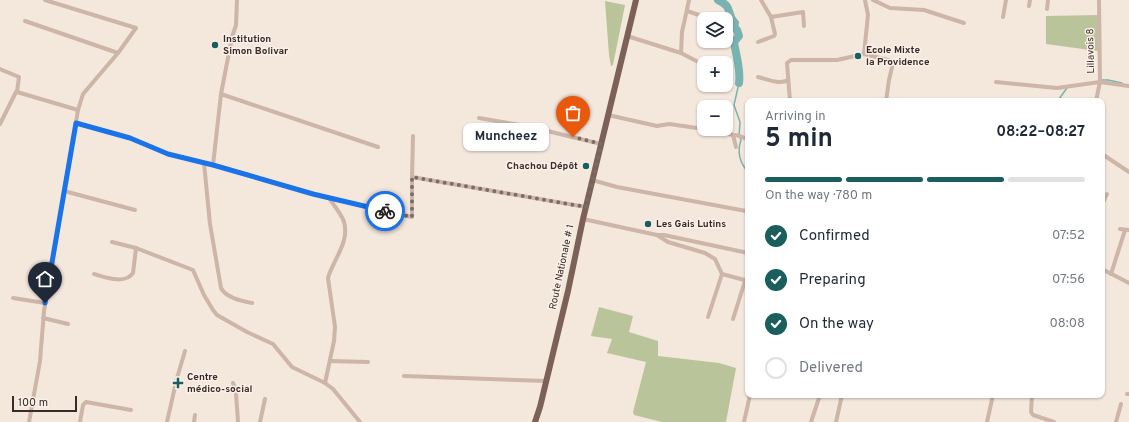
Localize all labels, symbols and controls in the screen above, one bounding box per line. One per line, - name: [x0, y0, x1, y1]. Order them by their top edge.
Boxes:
- map controls: [697, 12, 733, 136]
- button: layers: [697, 12, 733, 48]
- street label: Lillavois 8: [1084, 28, 1098, 74]
- place label: Institution Simon Bolivar: [223, 33, 289, 58]
- marker: Institution Simon Bolivar: [210, 40, 220, 50]
- place label: Ecole Mixte la Providence: [866, 44, 930, 69]
- marker: Ecole Mixte la Providence: [853, 51, 863, 61]
- button: +: [697, 56, 733, 92]
- pin: [556, 96, 590, 137]
- button: −: [697, 100, 733, 136]
- icon: bag: [562, 102, 584, 124]
- text: Arriving in: [765, 109, 826, 125]
- callout: Muncheez: [463, 123, 549, 151]
- text: 5 min: [765, 123, 833, 156]
- text: 08:22–08:27: [996, 123, 1085, 142]
- text: Muncheez: [475, 129, 537, 145]
- place label: Chachou Dépôt: [507, 160, 578, 173]
- marker: Chachou Dépôt: [581, 161, 591, 171]
- text: On the way · 780 m: [765, 188, 872, 204]
- courier: [365, 191, 405, 231]
- icon: bike: [374, 200, 396, 222]
- place label: Les Gais Lutins: [656, 218, 726, 231]
- marker: Les Gais Lutins: [643, 219, 653, 229]
- street label: Route Nationale # 1: [547, 223, 577, 311]
- icon: check: [765, 225, 787, 247]
- text: Confirmed: [799, 227, 870, 246]
- text: 07:52: [1052, 228, 1085, 244]
- pin: [28, 262, 62, 303]
- icon: home: [34, 268, 56, 290]
- icon: check: [765, 269, 787, 291]
- text: Preparing: [799, 271, 866, 290]
- text: 07:56: [1052, 272, 1085, 288]
- icon: check: [765, 313, 787, 335]
- text: On the way: [799, 315, 874, 334]
- text: 08:08: [1049, 316, 1085, 332]
- text: Delivered: [799, 359, 863, 378]
- place label: Centre médico-social: [187, 371, 253, 396]
- marker: Centre médico-social: [172, 377, 184, 389]
- scale bar: [12, 394, 77, 413]
- text: 100 m: [18, 396, 48, 410]

